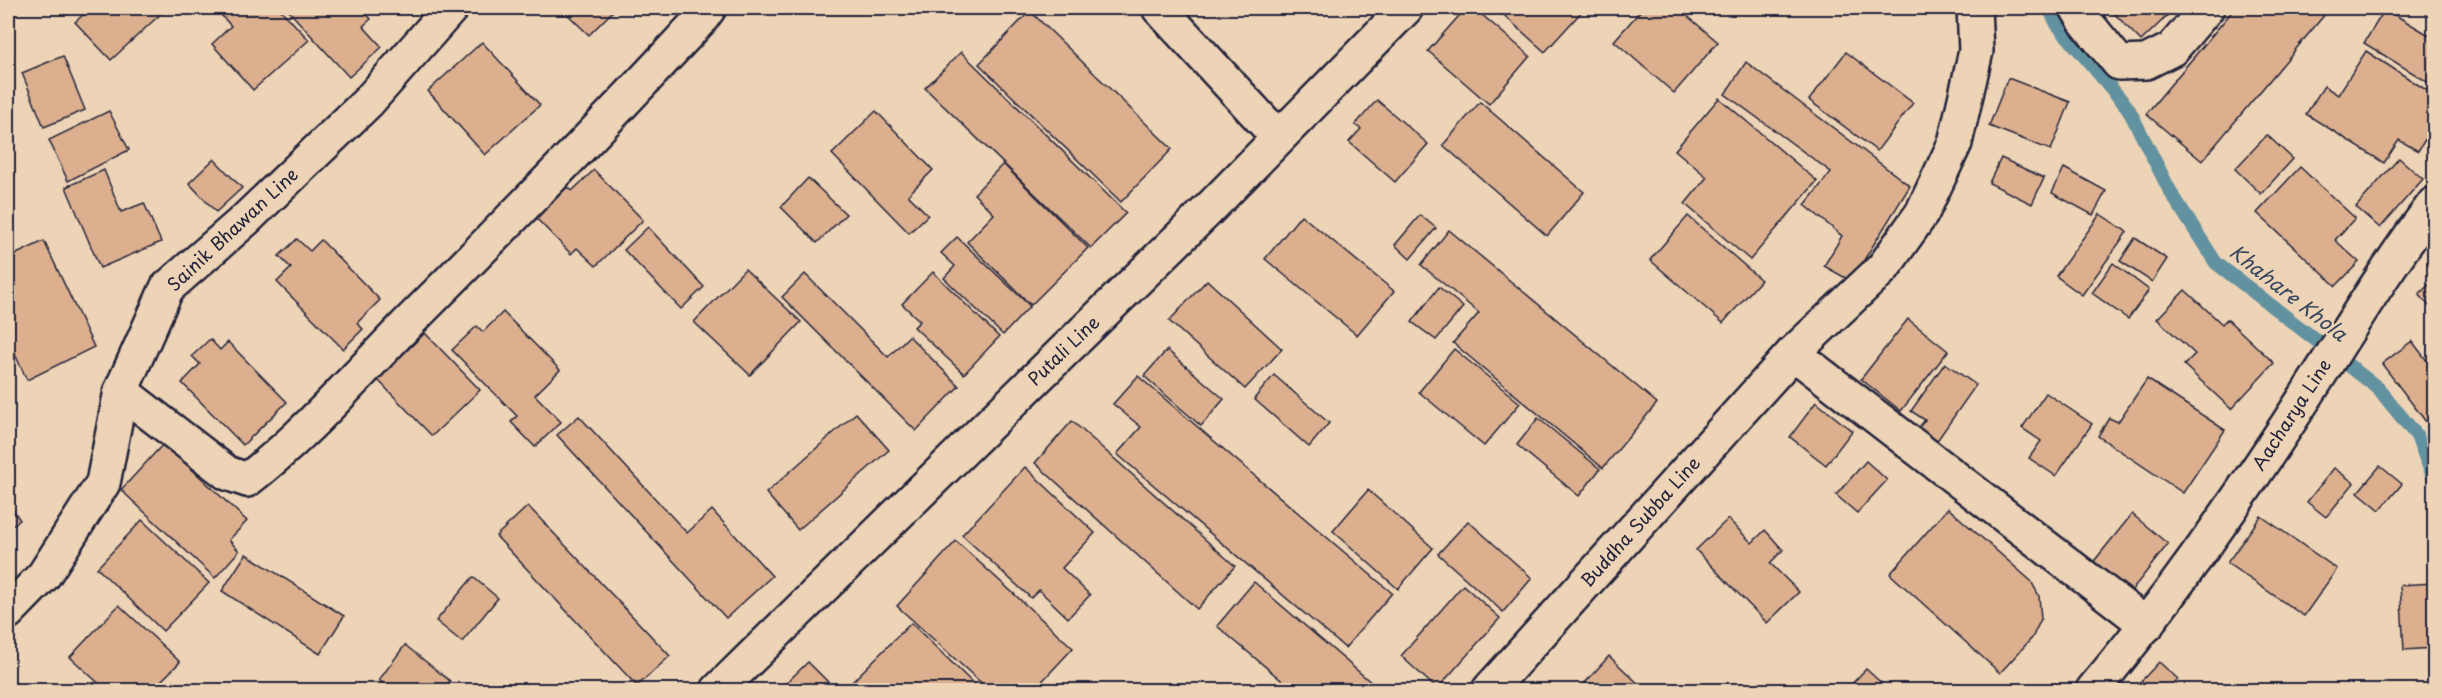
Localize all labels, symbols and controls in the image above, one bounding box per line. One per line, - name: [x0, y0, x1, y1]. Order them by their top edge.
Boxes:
- street label: Sainik Bhawan Line: [160, 161, 303, 297]
- water label: Khahare Khola: [2223, 237, 2354, 348]
- street label: Putali Line: [1021, 309, 1105, 391]
- street label: Aacharya Line: [2245, 353, 2337, 475]
- street label: Buddha Subba Line: [1574, 450, 1706, 592]

